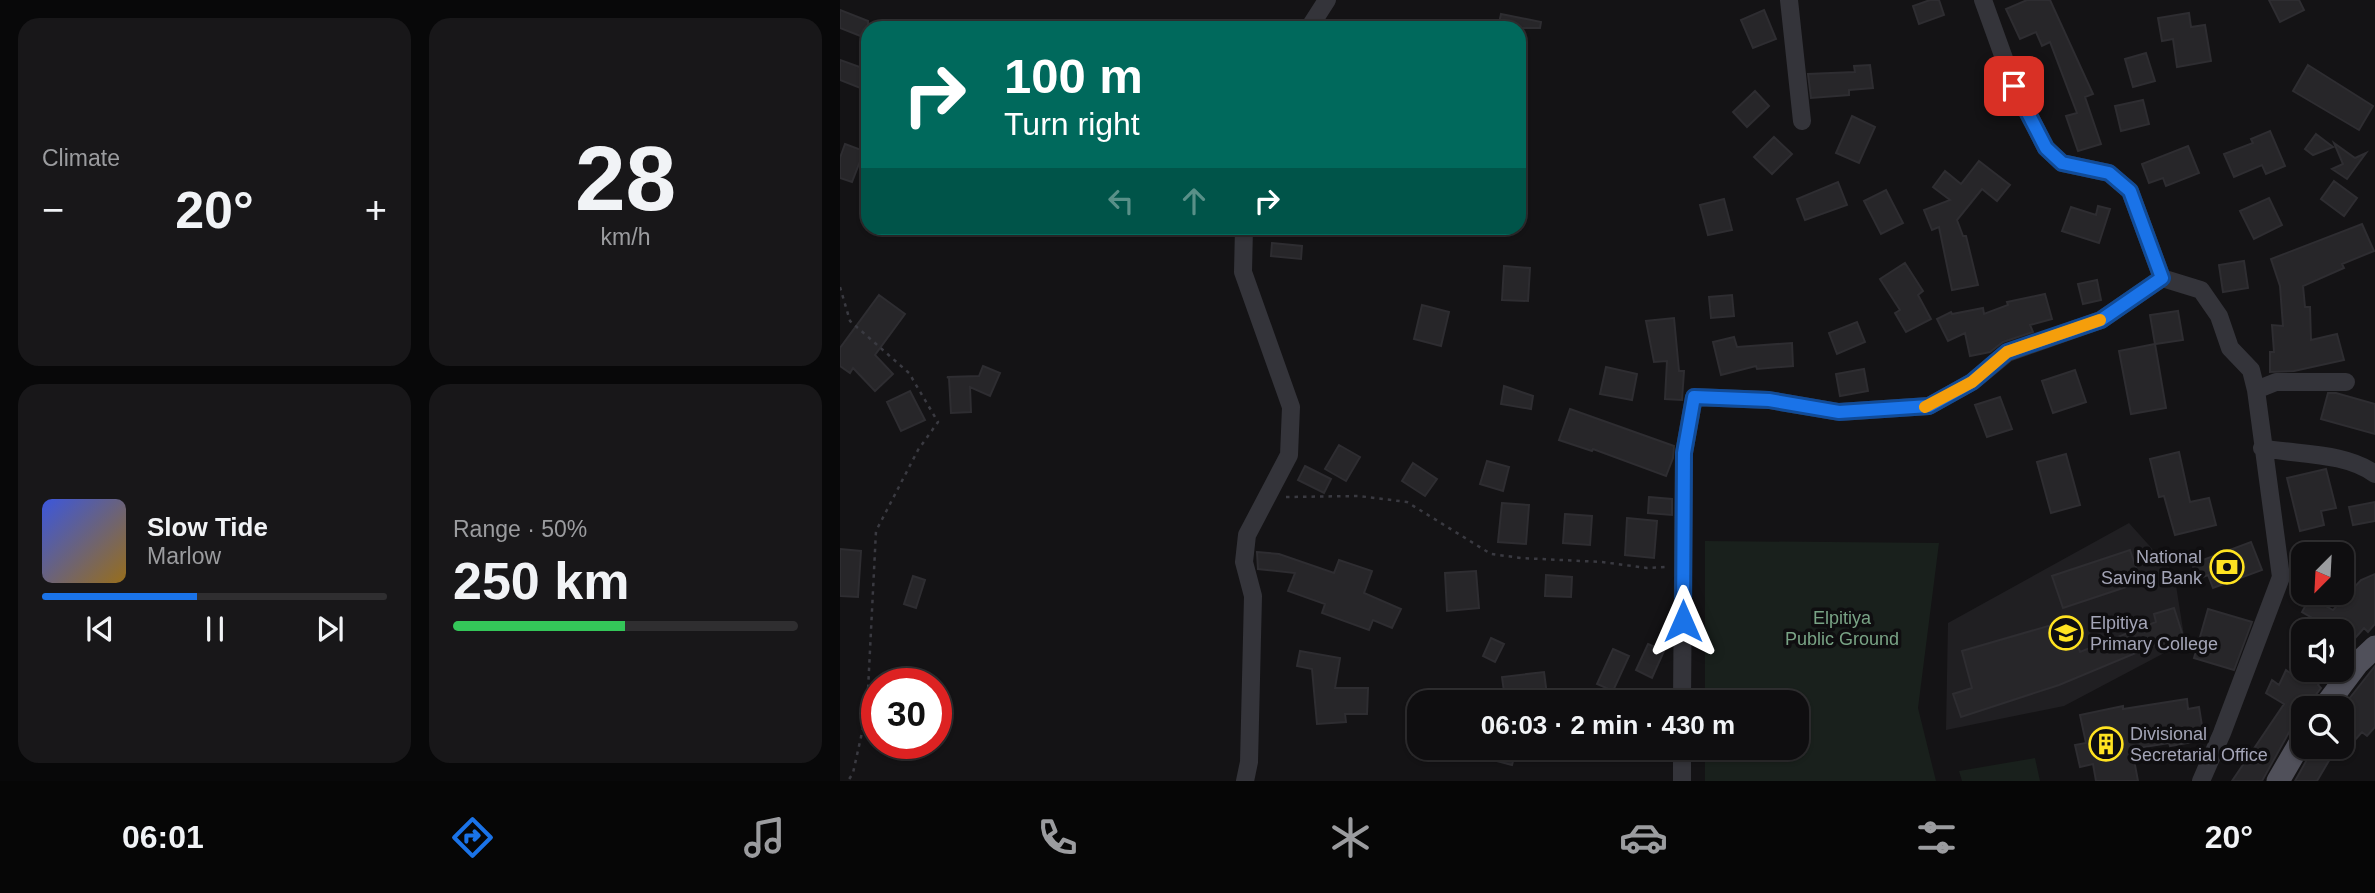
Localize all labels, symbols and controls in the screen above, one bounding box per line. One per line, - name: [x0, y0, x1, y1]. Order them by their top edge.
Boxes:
- icon: right: [889, 49, 980, 140]
- text: 100 m: [1004, 49, 1143, 103]
- pin: [1984, 56, 2044, 116]
- icon: arrive: [1995, 67, 2033, 105]
- text: Turn right: [1004, 106, 1140, 142]
- text: 28: [575, 128, 676, 229]
- text: Climate: [42, 145, 120, 171]
- text: 20°: [175, 181, 254, 239]
- icon: left: [1102, 182, 1140, 220]
- icon: ahead: [1175, 182, 1213, 220]
- icon: right: [1248, 182, 1286, 220]
- text: −: [42, 189, 64, 231]
- text: +: [365, 189, 387, 231]
- text: km/h: [601, 224, 650, 250]
- text: Slow Tide: [147, 512, 268, 542]
- text: Range · 50%: [453, 516, 587, 542]
- north arrow: [2291, 542, 2354, 606]
- map controls: [2291, 542, 2354, 759]
- text: Marlow: [147, 543, 221, 569]
- place label: National Saving Bank: [2101, 547, 2203, 588]
- bank icon: National Saving Bank: [2208, 548, 2246, 586]
- text: 250 km: [453, 552, 629, 610]
- position arrow: [1646, 584, 1720, 658]
- park label: Elpitiya Public Ground: [1785, 608, 1899, 649]
- icon: previous: [81, 610, 119, 648]
- icon: pause: [196, 610, 234, 648]
- icon: next: [311, 610, 349, 648]
- place label: Elpitiya Primary College: [2090, 613, 2218, 654]
- school or university icon: Elpitiya Primary College: [2047, 614, 2085, 652]
- button: sound: [2291, 619, 2354, 682]
- speed limit sign: 30: [861, 668, 952, 759]
- button: search: [2291, 696, 2354, 759]
- text: 06:03 · 2 min · 430 m: [1481, 710, 1735, 740]
- place label: Divisional Secretarial Office: [2130, 724, 2268, 765]
- building icon: Divisional Secretarial Office: [2087, 725, 2125, 763]
- icon: directions: [448, 813, 497, 862]
- icon: music: [740, 813, 789, 862]
- icon: phone: [1033, 813, 1082, 862]
- icon: climate: [1326, 813, 1375, 862]
- icon: car: [1619, 813, 1668, 862]
- icon: filters: [1912, 813, 1961, 862]
- text: 06:01: [122, 819, 204, 855]
- text: 20°: [2205, 819, 2253, 855]

